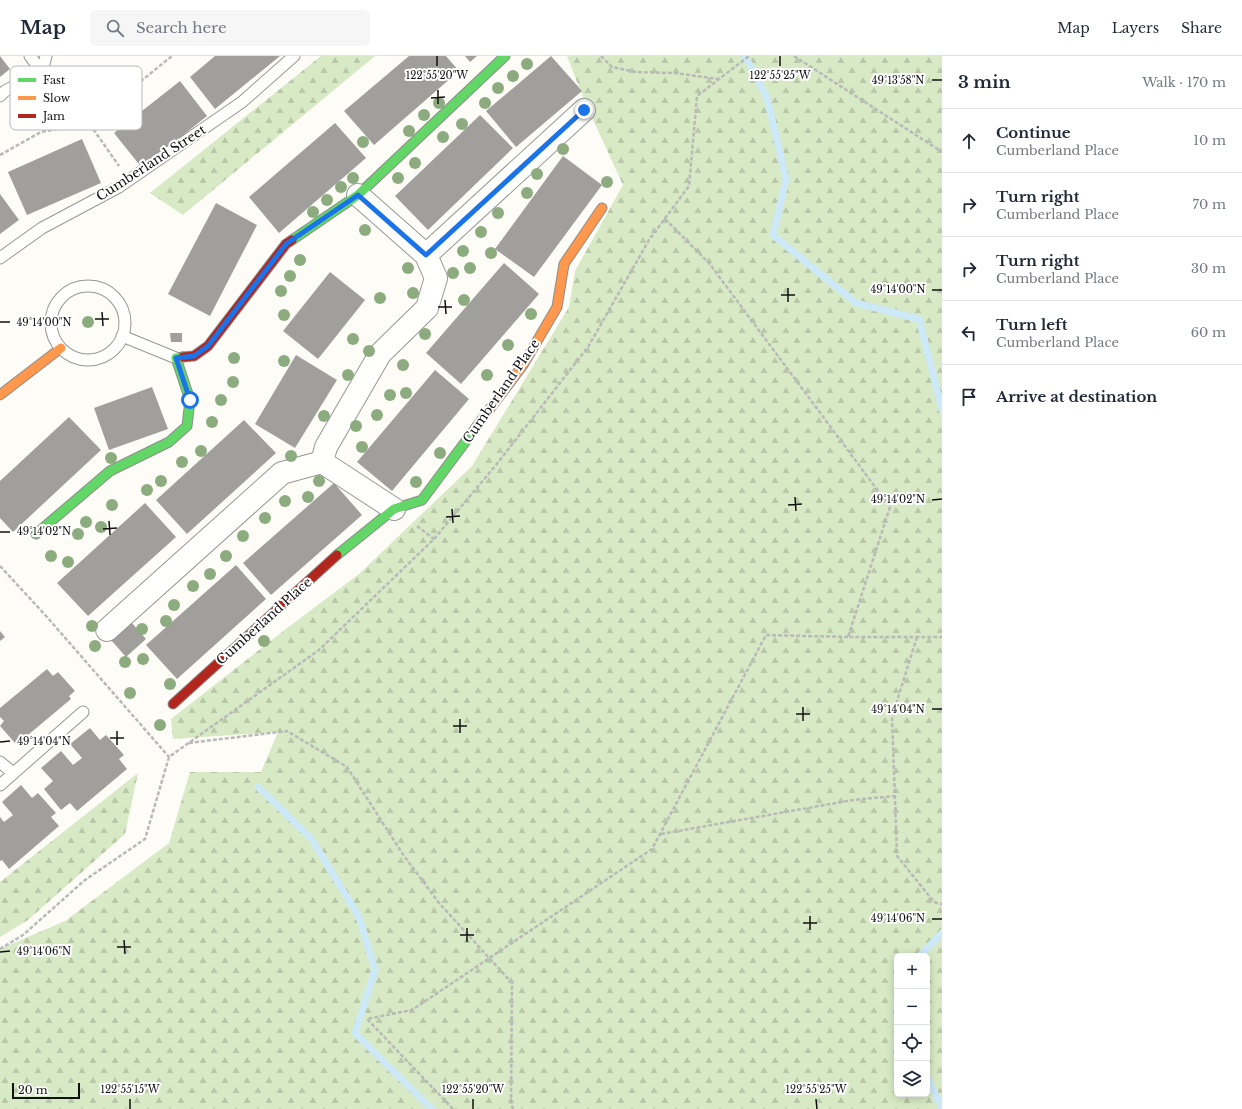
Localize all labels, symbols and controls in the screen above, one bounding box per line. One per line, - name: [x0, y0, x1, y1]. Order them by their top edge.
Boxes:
- search box: [90, 10, 370, 46]
- text: Map: [20, 16, 66, 39]
- icon: search: [104, 17, 126, 39]
- text: Search here: [136, 18, 227, 37]
- text: Map: [1057, 19, 1090, 37]
- text: Layers: [1112, 19, 1159, 37]
- text: Share: [1181, 19, 1222, 37]
- legend: [10, 66, 142, 130]
- text: 122°55'20"W: [406, 69, 468, 82]
- text: 122°55'25"W: [750, 69, 811, 82]
- text: 3 min: [958, 72, 1011, 93]
- text: Fast: [43, 73, 66, 87]
- text: 49°13'58"N: [872, 74, 924, 87]
- text: Walk · 170 m: [1142, 74, 1226, 91]
- text: Slow: [43, 91, 71, 105]
- route end: [575, 101, 593, 119]
- text: Jam: [41, 109, 65, 123]
- street label: Cumberland Street: [93, 121, 209, 205]
- text: Continue: [996, 123, 1071, 142]
- icon: ahead: [958, 130, 980, 152]
- text: 10 m: [1193, 132, 1226, 149]
- text: Cumberland Place: [996, 142, 1119, 159]
- text: Turn right: [996, 187, 1079, 206]
- icon: right: [958, 194, 980, 216]
- text: 70 m: [1193, 196, 1226, 213]
- text: Cumberland Place: [996, 206, 1119, 223]
- text: Turn right: [996, 251, 1079, 270]
- icon: right: [958, 258, 980, 280]
- text: 30 m: [1191, 260, 1226, 277]
- text: Cumberland Place: [996, 270, 1119, 287]
- text: 49°14'00"N: [871, 283, 926, 296]
- text: Turn left: [996, 315, 1067, 334]
- text: 49°14'00"N: [17, 316, 72, 329]
- icon: left: [958, 322, 980, 344]
- text: 60 m: [1191, 324, 1226, 341]
- text: Cumberland Place: [996, 334, 1119, 351]
- street label: Cumberland Place: [459, 336, 543, 446]
- icon: arrive: [958, 386, 980, 408]
- text: Arrive at destination: [996, 387, 1157, 406]
- route start: [181, 391, 199, 409]
- text: 49°14'02"N: [871, 493, 925, 506]
- text: 49°14'02"N: [17, 525, 71, 538]
- street label: Cumberland Place: [213, 574, 315, 668]
- text: 49°14'04"N: [871, 703, 925, 716]
- text: 49°14'04"N: [17, 735, 71, 748]
- text: 49°14'06"N: [871, 912, 925, 925]
- text: 49°14'06"N: [17, 945, 71, 958]
- map controls: [894, 953, 930, 1097]
- button: +: [894, 953, 930, 989]
- button: −: [894, 989, 930, 1025]
- button: locate: [894, 1025, 930, 1061]
- button: layers: [894, 1061, 930, 1097]
- scale bar: [12, 1081, 80, 1100]
- text: 20 m: [18, 1083, 48, 1097]
- text: 122°55'15"W: [100, 1083, 160, 1096]
- text: 122°55'20"W: [442, 1083, 504, 1096]
- text: 122°55'25"W: [786, 1083, 847, 1096]

